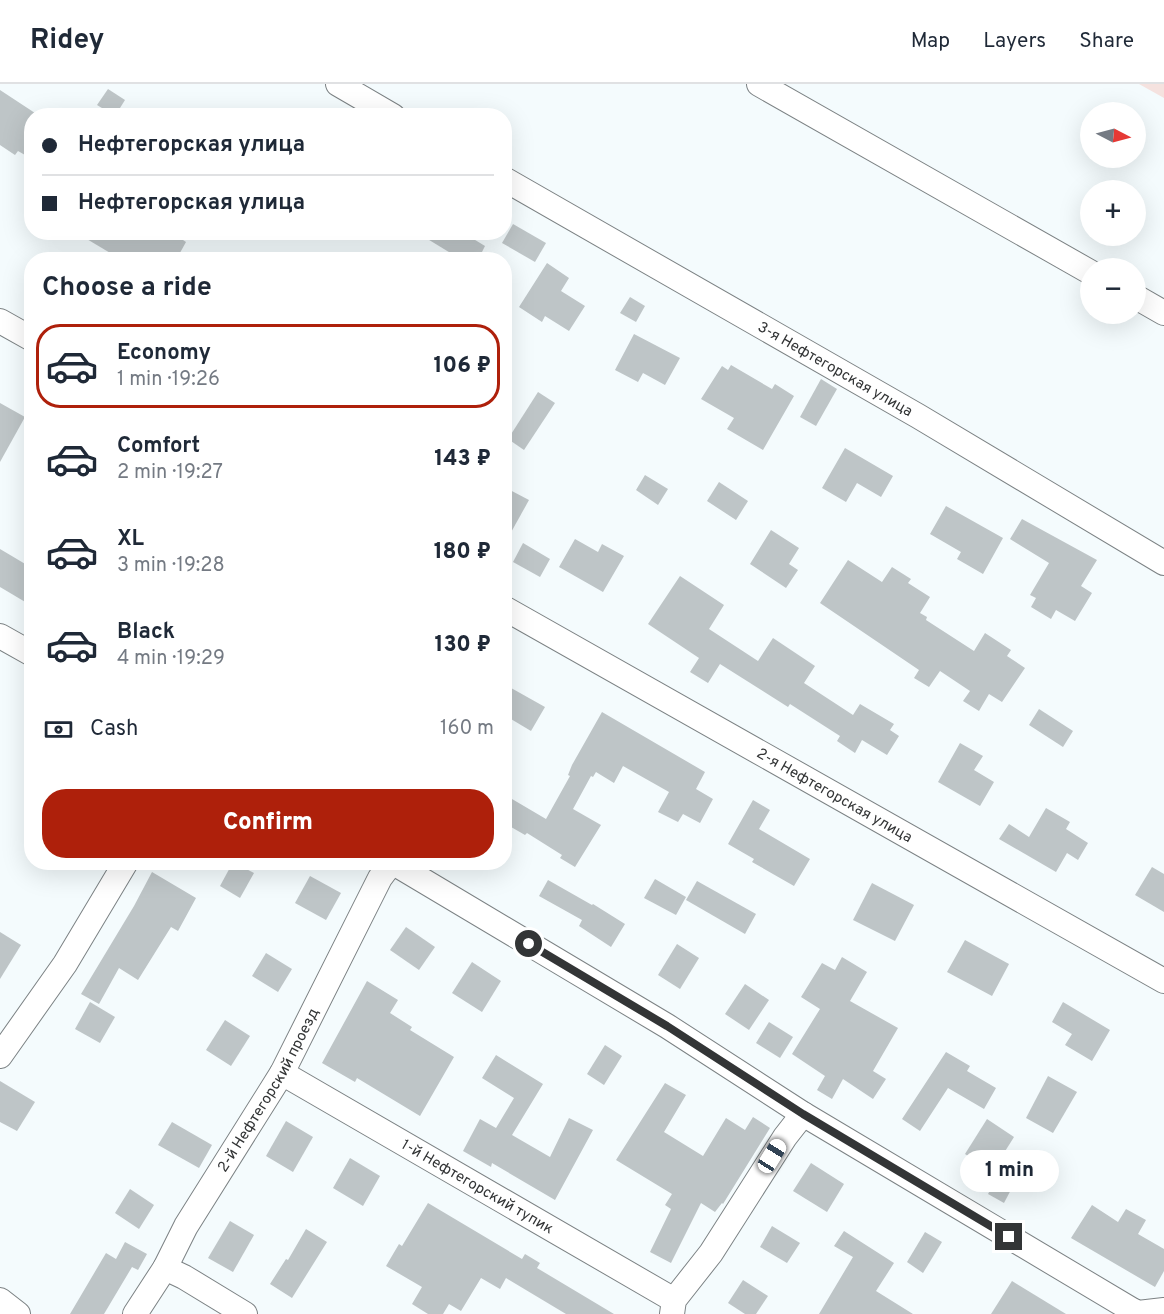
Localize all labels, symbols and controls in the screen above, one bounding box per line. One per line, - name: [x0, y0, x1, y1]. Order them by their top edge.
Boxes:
- text: Ridey: [30, 23, 104, 59]
- text: Map: [911, 28, 950, 55]
- text: Layers: [983, 28, 1046, 55]
- text: Share: [1079, 28, 1134, 55]
- north arrow: [1080, 102, 1146, 168]
- map controls: [1080, 102, 1146, 324]
- text: Нефтегорская улица: [78, 132, 305, 159]
- button: +: [1080, 180, 1146, 246]
- text: Нефтегорская улица: [78, 190, 305, 217]
- button: −: [1080, 258, 1146, 324]
- text: Choose a ride: [42, 271, 212, 305]
- street label: 3-я Нефтегорская улица: [754, 318, 916, 422]
- icon: car: [45, 339, 99, 393]
- text: Economy: [117, 340, 211, 367]
- text: 106 ₽: [434, 353, 491, 380]
- text: 1 min · 19:26: [117, 367, 220, 393]
- icon: car: [45, 432, 99, 486]
- text: Comfort: [117, 433, 200, 460]
- text: 143 ₽: [434, 446, 491, 473]
- text: 2 min · 19:27: [117, 460, 223, 486]
- icon: car: [45, 525, 99, 579]
- text: XL: [117, 526, 144, 553]
- text: 180 ₽: [434, 539, 491, 566]
- text: 3 min · 19:28: [117, 553, 225, 579]
- icon: car: [45, 618, 99, 672]
- text: Black: [117, 619, 175, 646]
- text: 130 ₽: [434, 632, 491, 659]
- text: 4 min · 19:29: [117, 646, 225, 672]
- icon: cash: [42, 713, 75, 746]
- text: Cash: [90, 716, 139, 743]
- text: 160 m: [440, 716, 494, 742]
- street label: 2-я Нефтегорская улица: [753, 745, 915, 848]
- button: Confirm: [42, 789, 494, 858]
- route start: [515, 930, 542, 957]
- street label: 2-й Нефтегорский проезд: [214, 1005, 324, 1176]
- street label: 1-й Нефтегорский тупик: [397, 1136, 556, 1239]
- car: [755, 1136, 789, 1176]
- callout: 1 min: [960, 1150, 1058, 1192]
- text: 1 min: [985, 1158, 1034, 1184]
- route end: [995, 1223, 1022, 1250]

